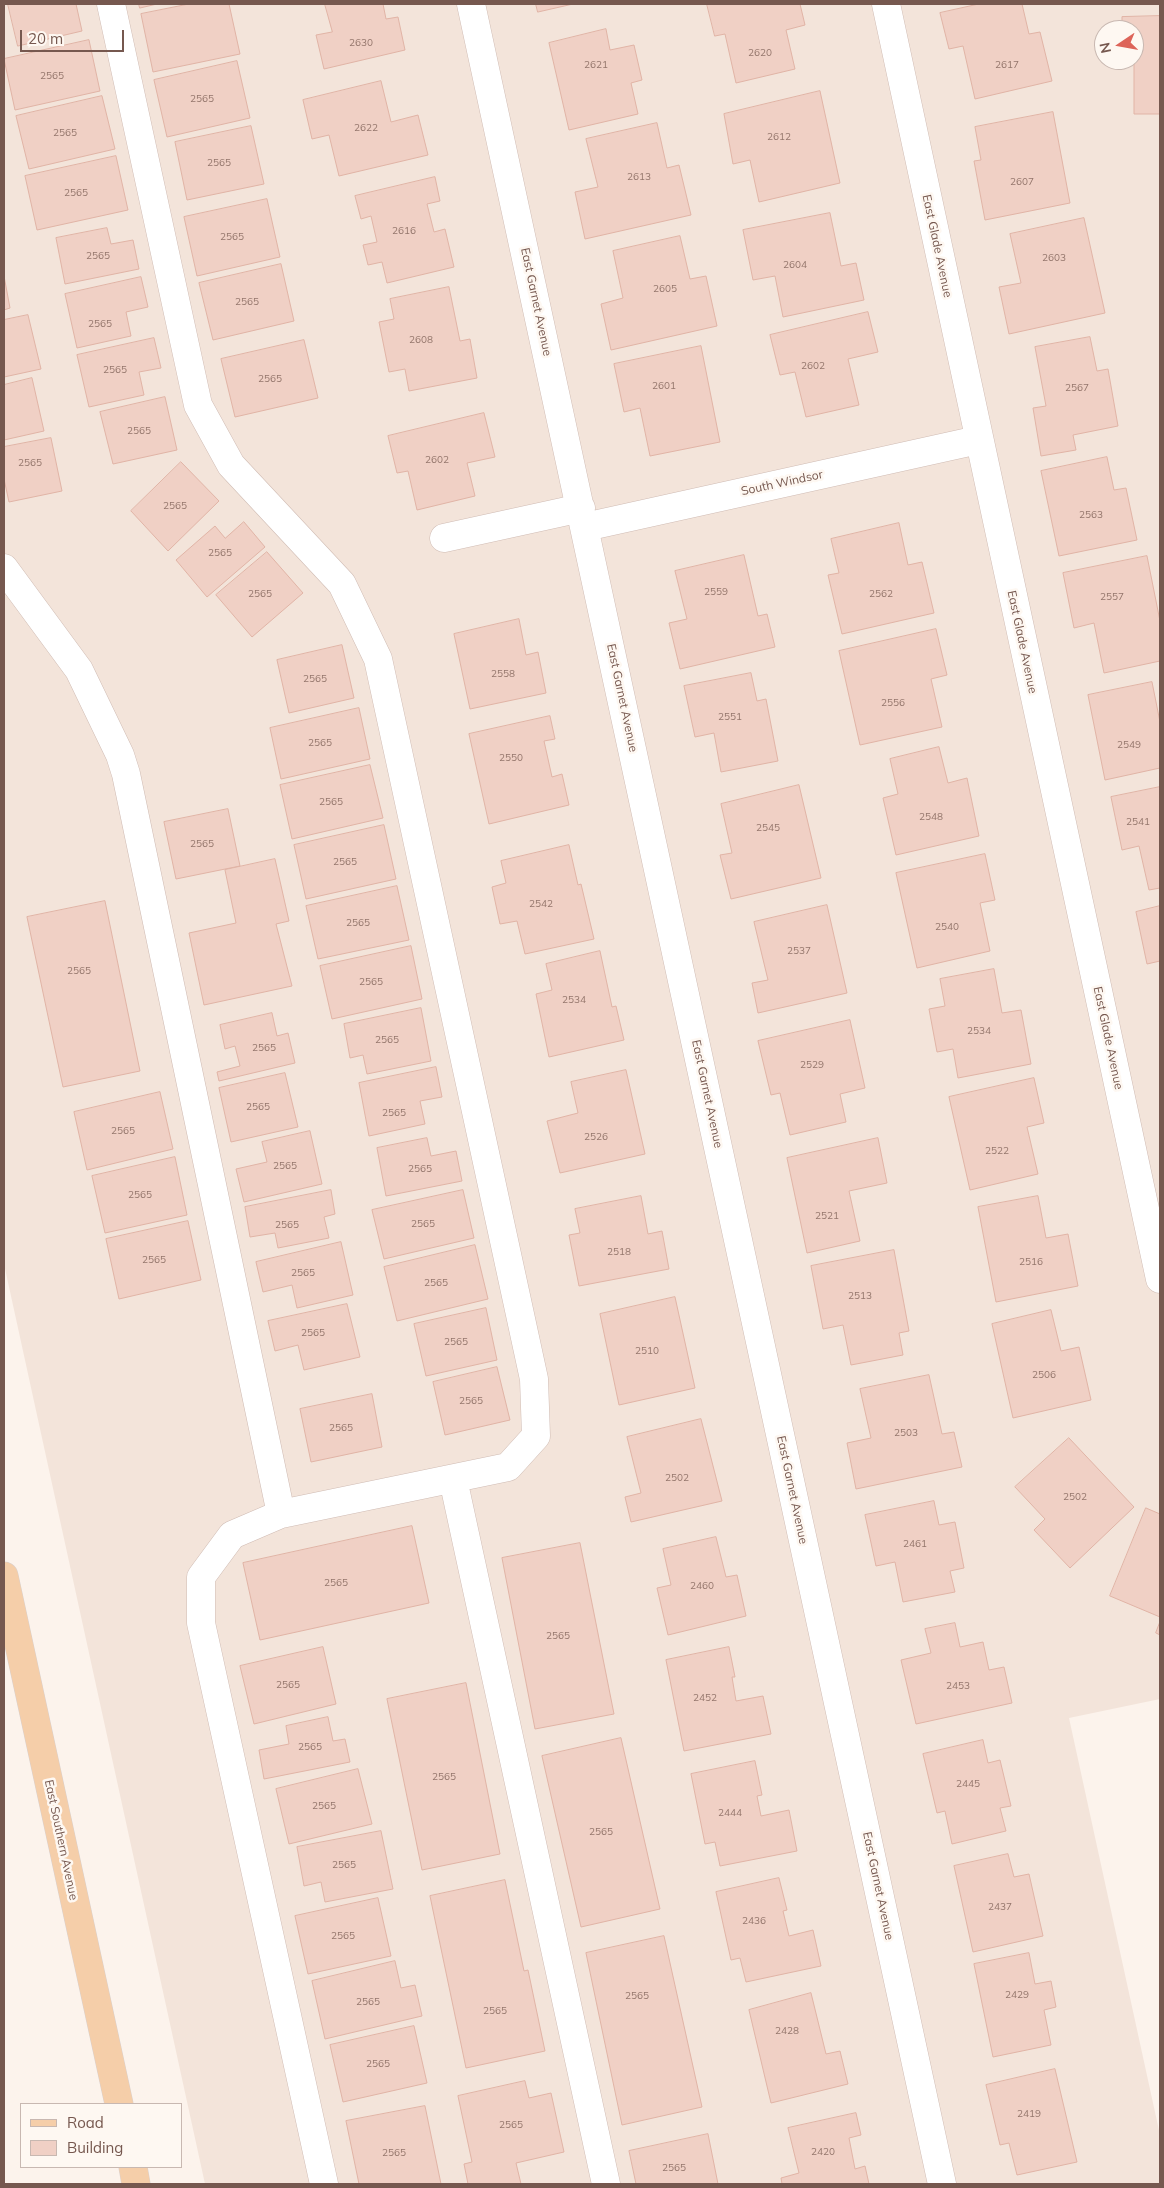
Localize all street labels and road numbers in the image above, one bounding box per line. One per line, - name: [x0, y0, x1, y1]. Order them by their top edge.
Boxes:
- street label: East Glade Avenue: [919, 193, 955, 299]
- street label: East Garnet Avenue: [517, 247, 555, 357]
- street label: South Windsor: [740, 467, 824, 499]
- street label: East Glade Avenue: [1004, 589, 1040, 695]
- street label: East Garnet Avenue: [603, 643, 641, 753]
- street label: East Glade Avenue: [1090, 985, 1126, 1091]
- street label: East Garnet Avenue: [688, 1039, 726, 1149]
- street label: East Garnet Avenue: [773, 1435, 811, 1545]
- street label: East Southern Avenue: [41, 1778, 81, 1902]
- street label: East Garnet Avenue: [859, 1831, 897, 1941]

